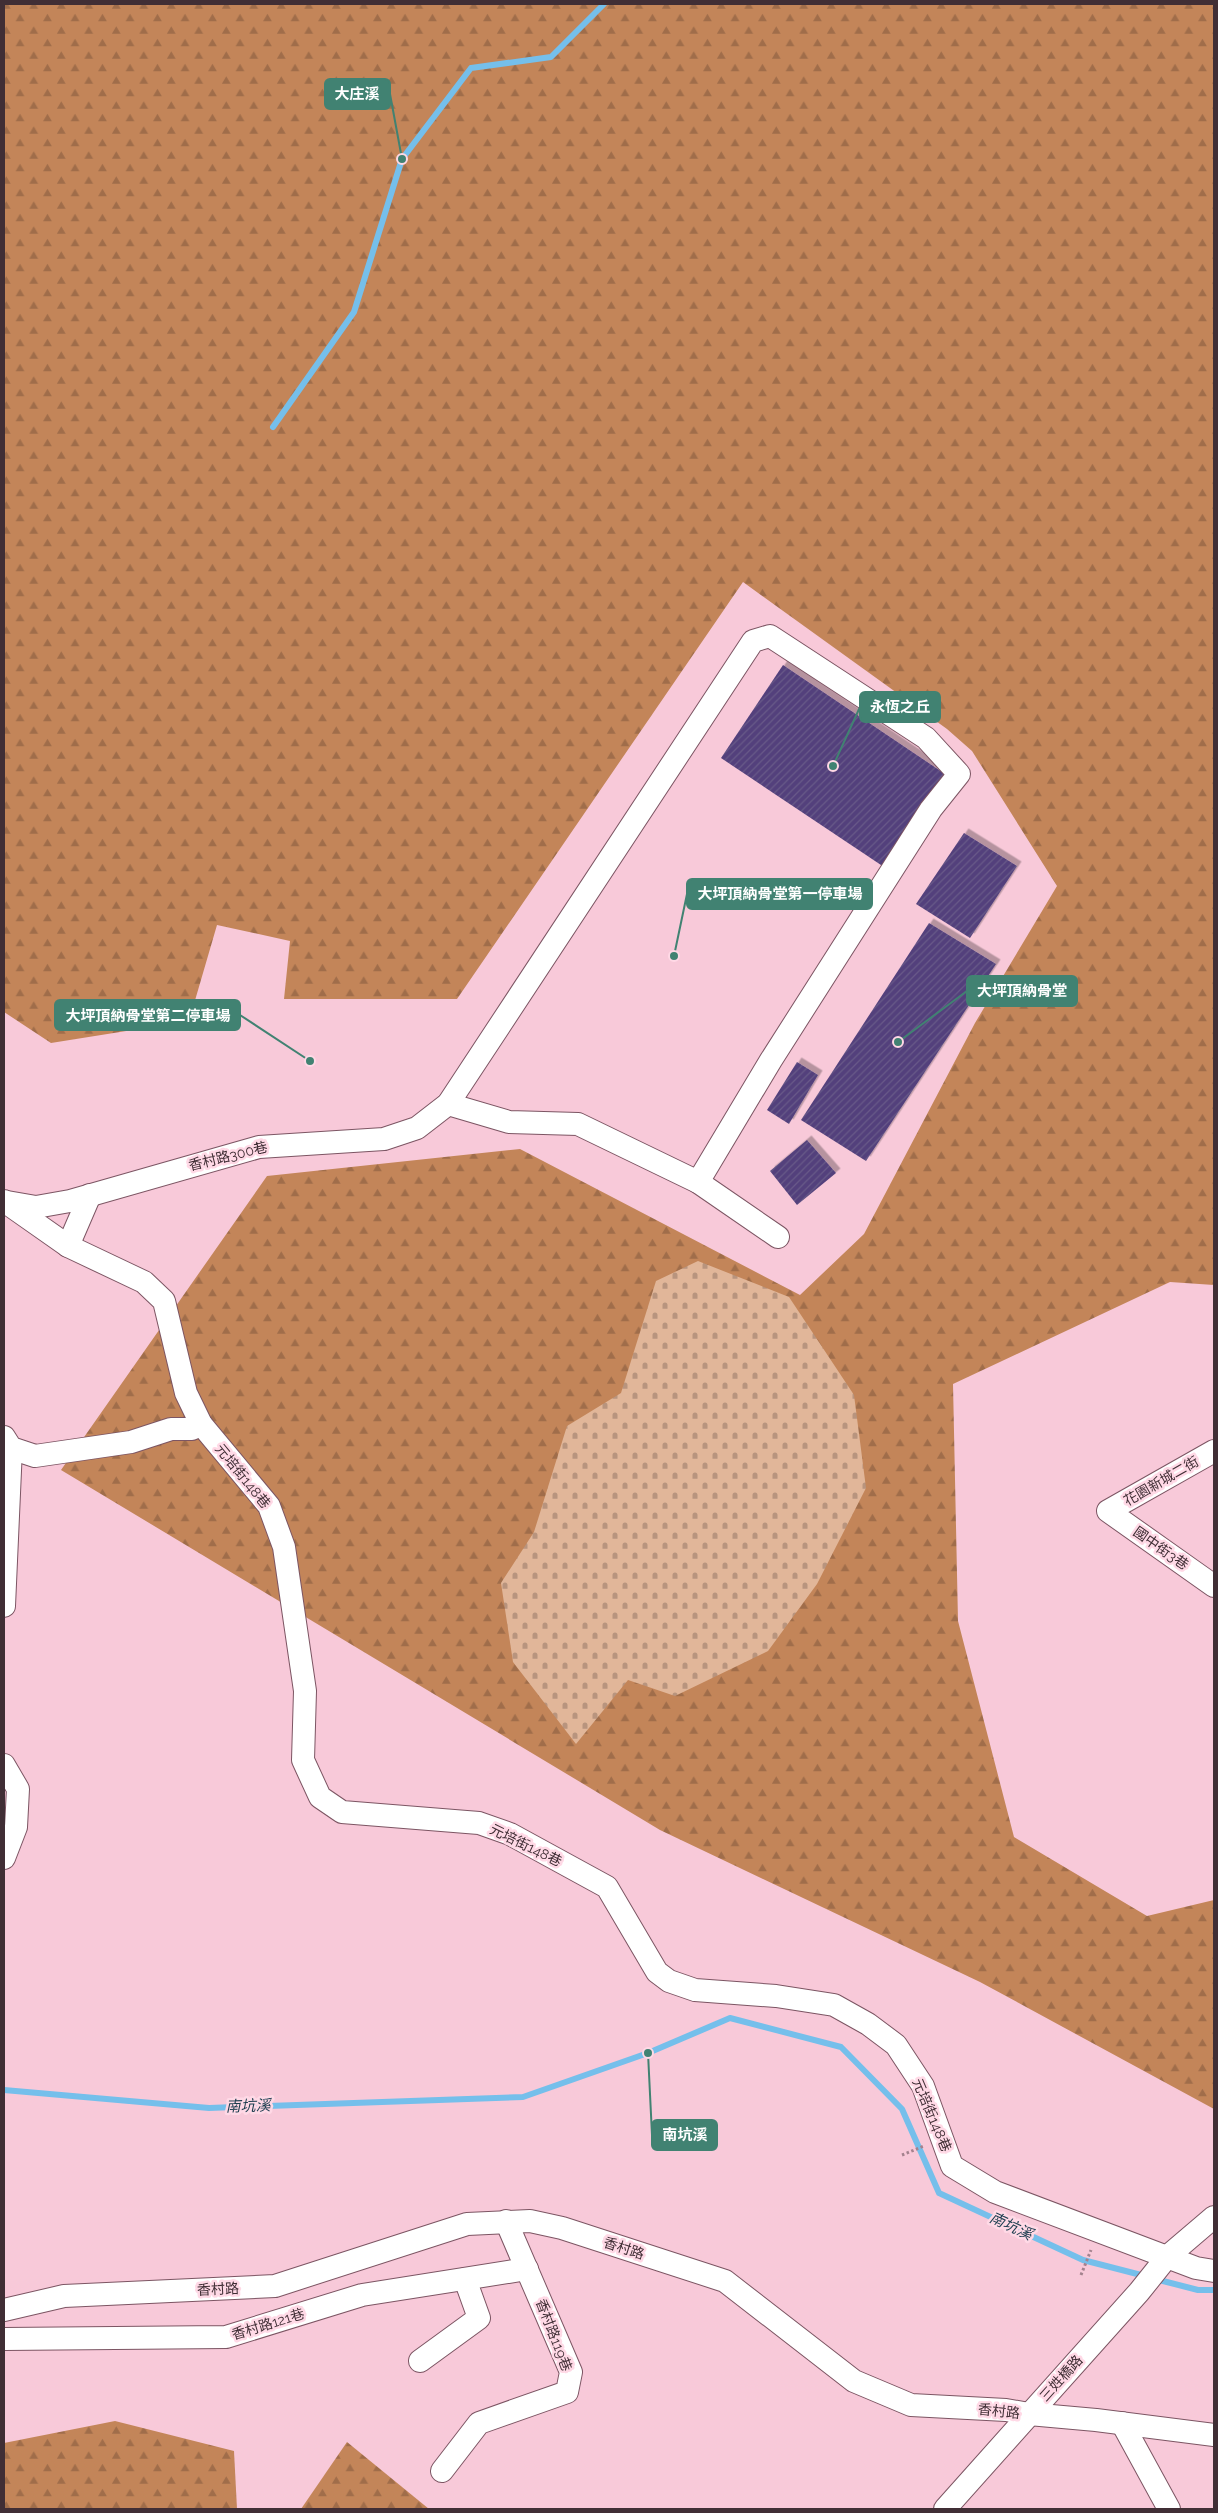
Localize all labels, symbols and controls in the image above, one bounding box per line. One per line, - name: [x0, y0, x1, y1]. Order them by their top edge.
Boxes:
- callout: 大庄溪: [325, 79, 390, 109]
- text: 大庄溪: [334, 85, 380, 103]
- callout: 永恆之丘: [860, 692, 940, 722]
- text: 永恆之丘: [870, 698, 930, 716]
- callout: 大坪頂納骨堂第一停車場: [687, 879, 872, 909]
- text: 大坪頂納骨堂第一停車場: [697, 885, 863, 903]
- callout: 大坪頂納骨堂: [967, 976, 1077, 1006]
- text: 大坪頂納骨堂: [977, 982, 1067, 1000]
- callout: 大坪頂納骨堂第二停車場: [55, 1000, 240, 1030]
- text: 大坪頂納骨堂第二停車場: [65, 1007, 231, 1025]
- street label: 香村路300巷: [187, 1138, 269, 1174]
- street label: 元培街148巷: [212, 1441, 274, 1511]
- street label: 花園新城二街: [1121, 1453, 1201, 1509]
- street label: 國中街3巷: [1130, 1523, 1192, 1573]
- street label: 元培街148巷: [487, 1821, 565, 1869]
- street label: 元培街148巷: [909, 2076, 955, 2154]
- water label: 南坑溪: [225, 2096, 273, 2116]
- callout: 南坑溪: [652, 2120, 717, 2150]
- text: 南坑溪: [662, 2126, 708, 2144]
- water label: 南坑溪: [987, 2208, 1037, 2245]
- street label: 香村路: [602, 2234, 646, 2262]
- street label: 香村路: [197, 2280, 239, 2298]
- street label: 香村路119巷: [533, 2297, 575, 2373]
- street label: 香村路121巷: [230, 2305, 306, 2343]
- street label: 三姓橋路: [1036, 2352, 1086, 2404]
- street label: 香村路: [977, 2401, 1021, 2421]

